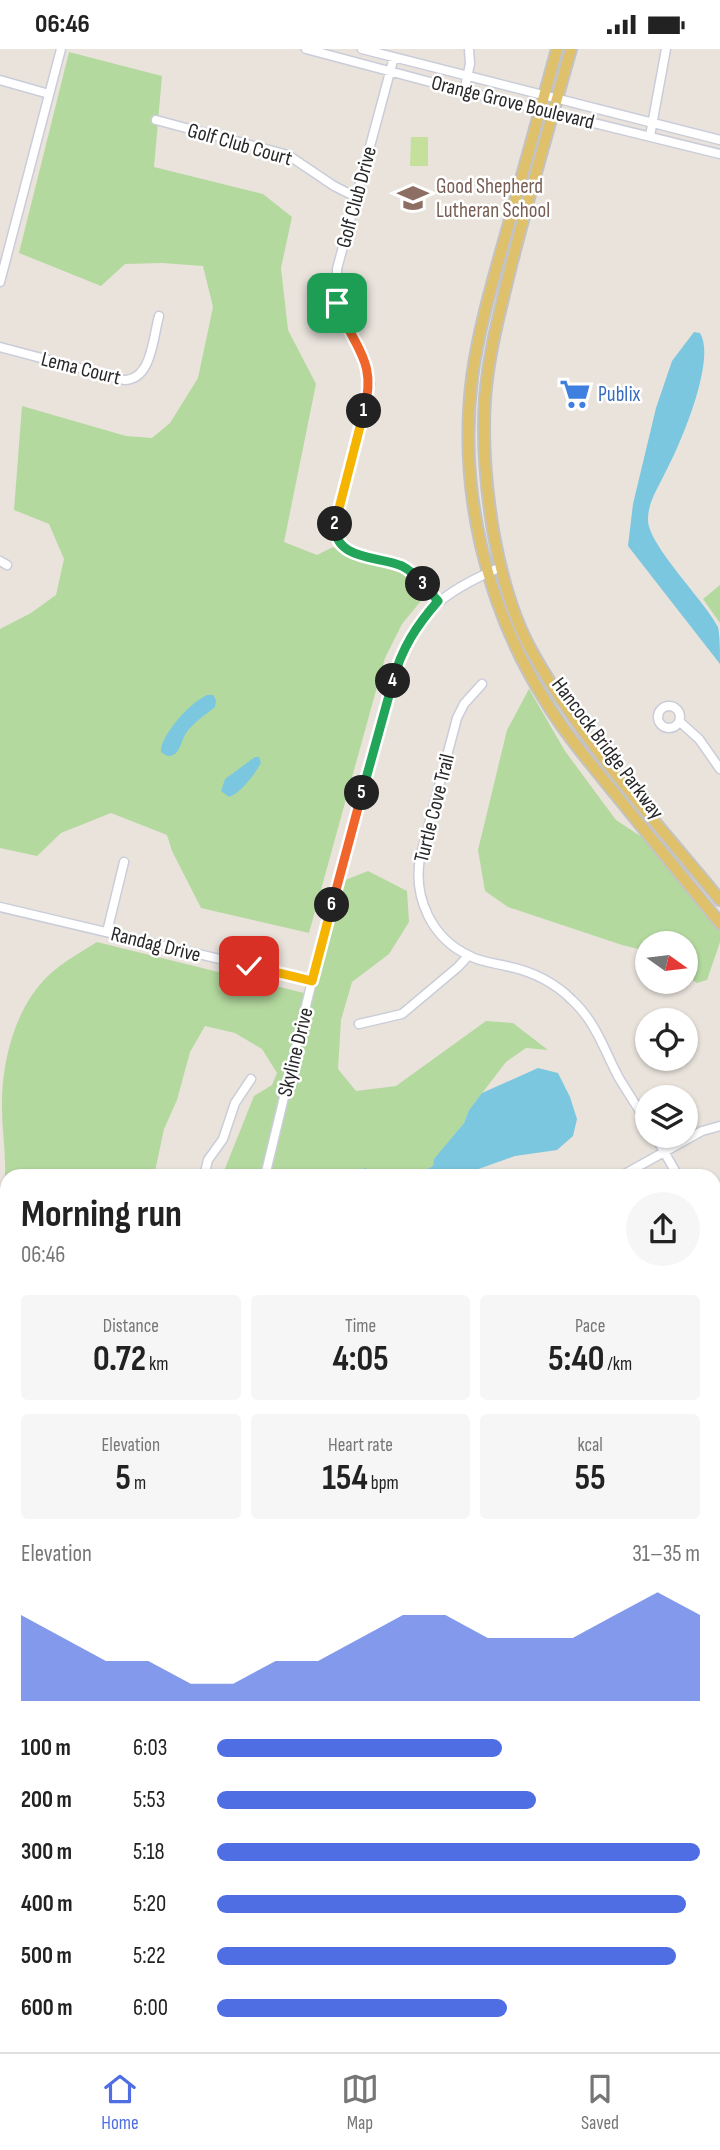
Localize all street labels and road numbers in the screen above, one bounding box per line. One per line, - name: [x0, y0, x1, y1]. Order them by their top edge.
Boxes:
- street label: Orange Grove Boulevard: [429, 70, 597, 135]
- street label: Golf Club Court: [185, 118, 295, 171]
- street label: Golf Club Drive: [331, 144, 382, 251]
- street label: Lema Court: [39, 347, 123, 390]
- street label: Hancock Bridge Parkway: [546, 673, 669, 824]
- street label: Turtle Cove Trail: [409, 751, 460, 865]
- street label: Randag Drive: [108, 921, 203, 968]
- street label: Skyline Drive: [272, 1005, 319, 1099]

